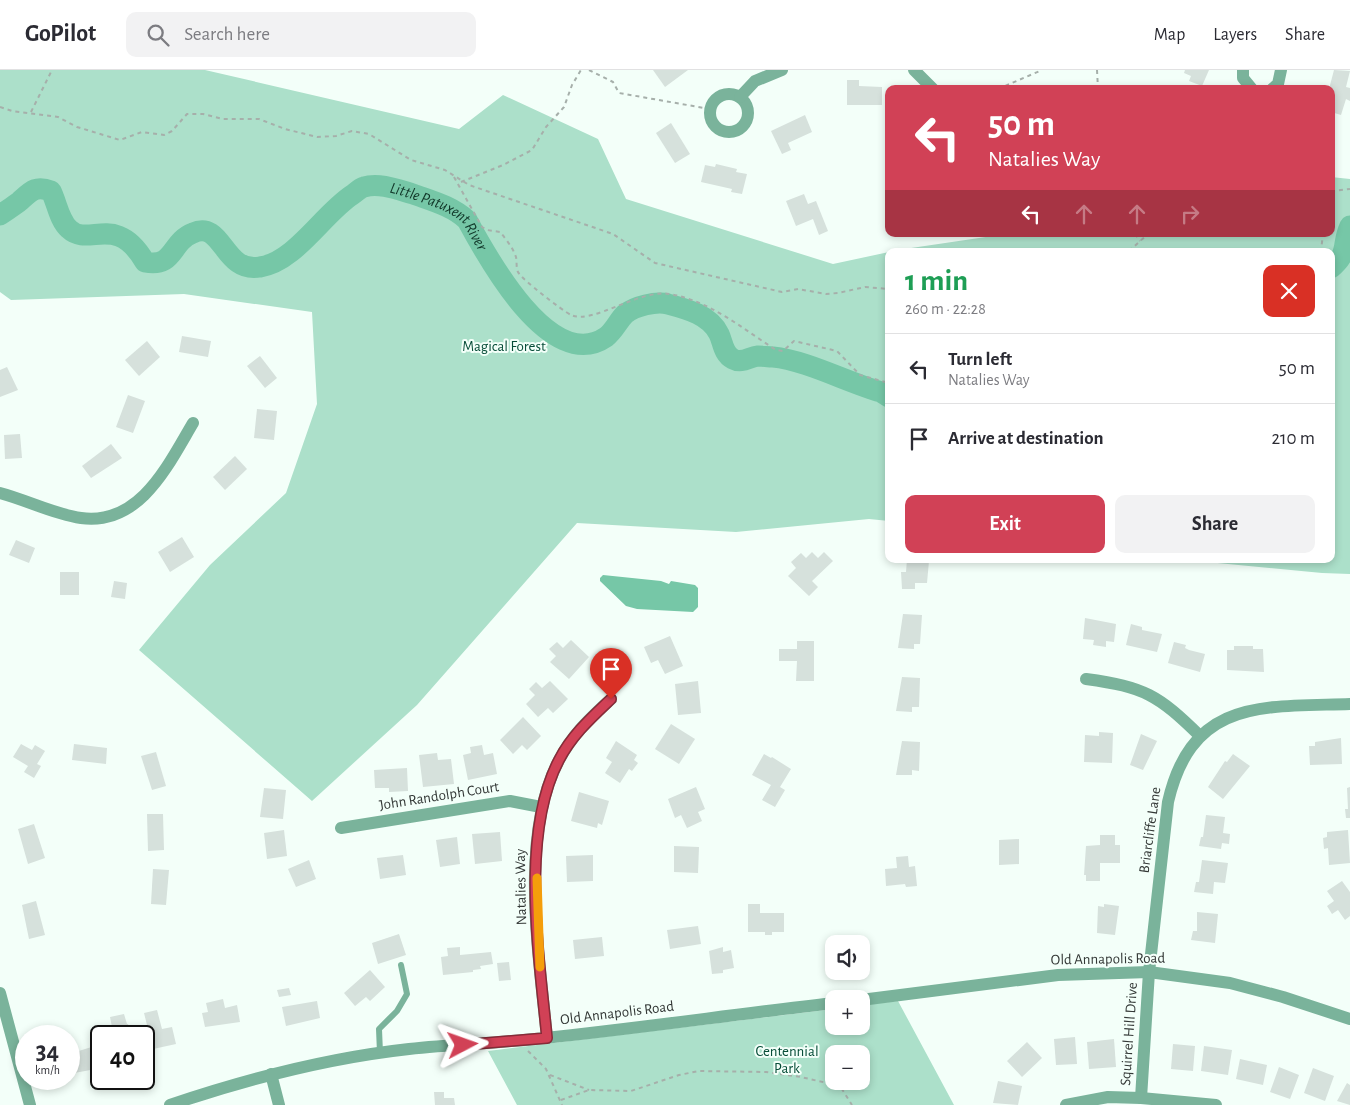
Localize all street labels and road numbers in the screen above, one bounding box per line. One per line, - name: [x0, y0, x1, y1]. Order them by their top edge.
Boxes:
- street label: John Randolph Court: [378, 779, 500, 813]
- street label: Briarcliffe Lane: [1137, 786, 1163, 874]
- street label: Natalies Way: [513, 848, 529, 925]
- street label: Old Annapolis Road: [1051, 950, 1166, 967]
- street label: Squirrel Hill Drive: [1118, 982, 1140, 1086]
- street label: Old Annapolis Road: [559, 999, 675, 1027]

